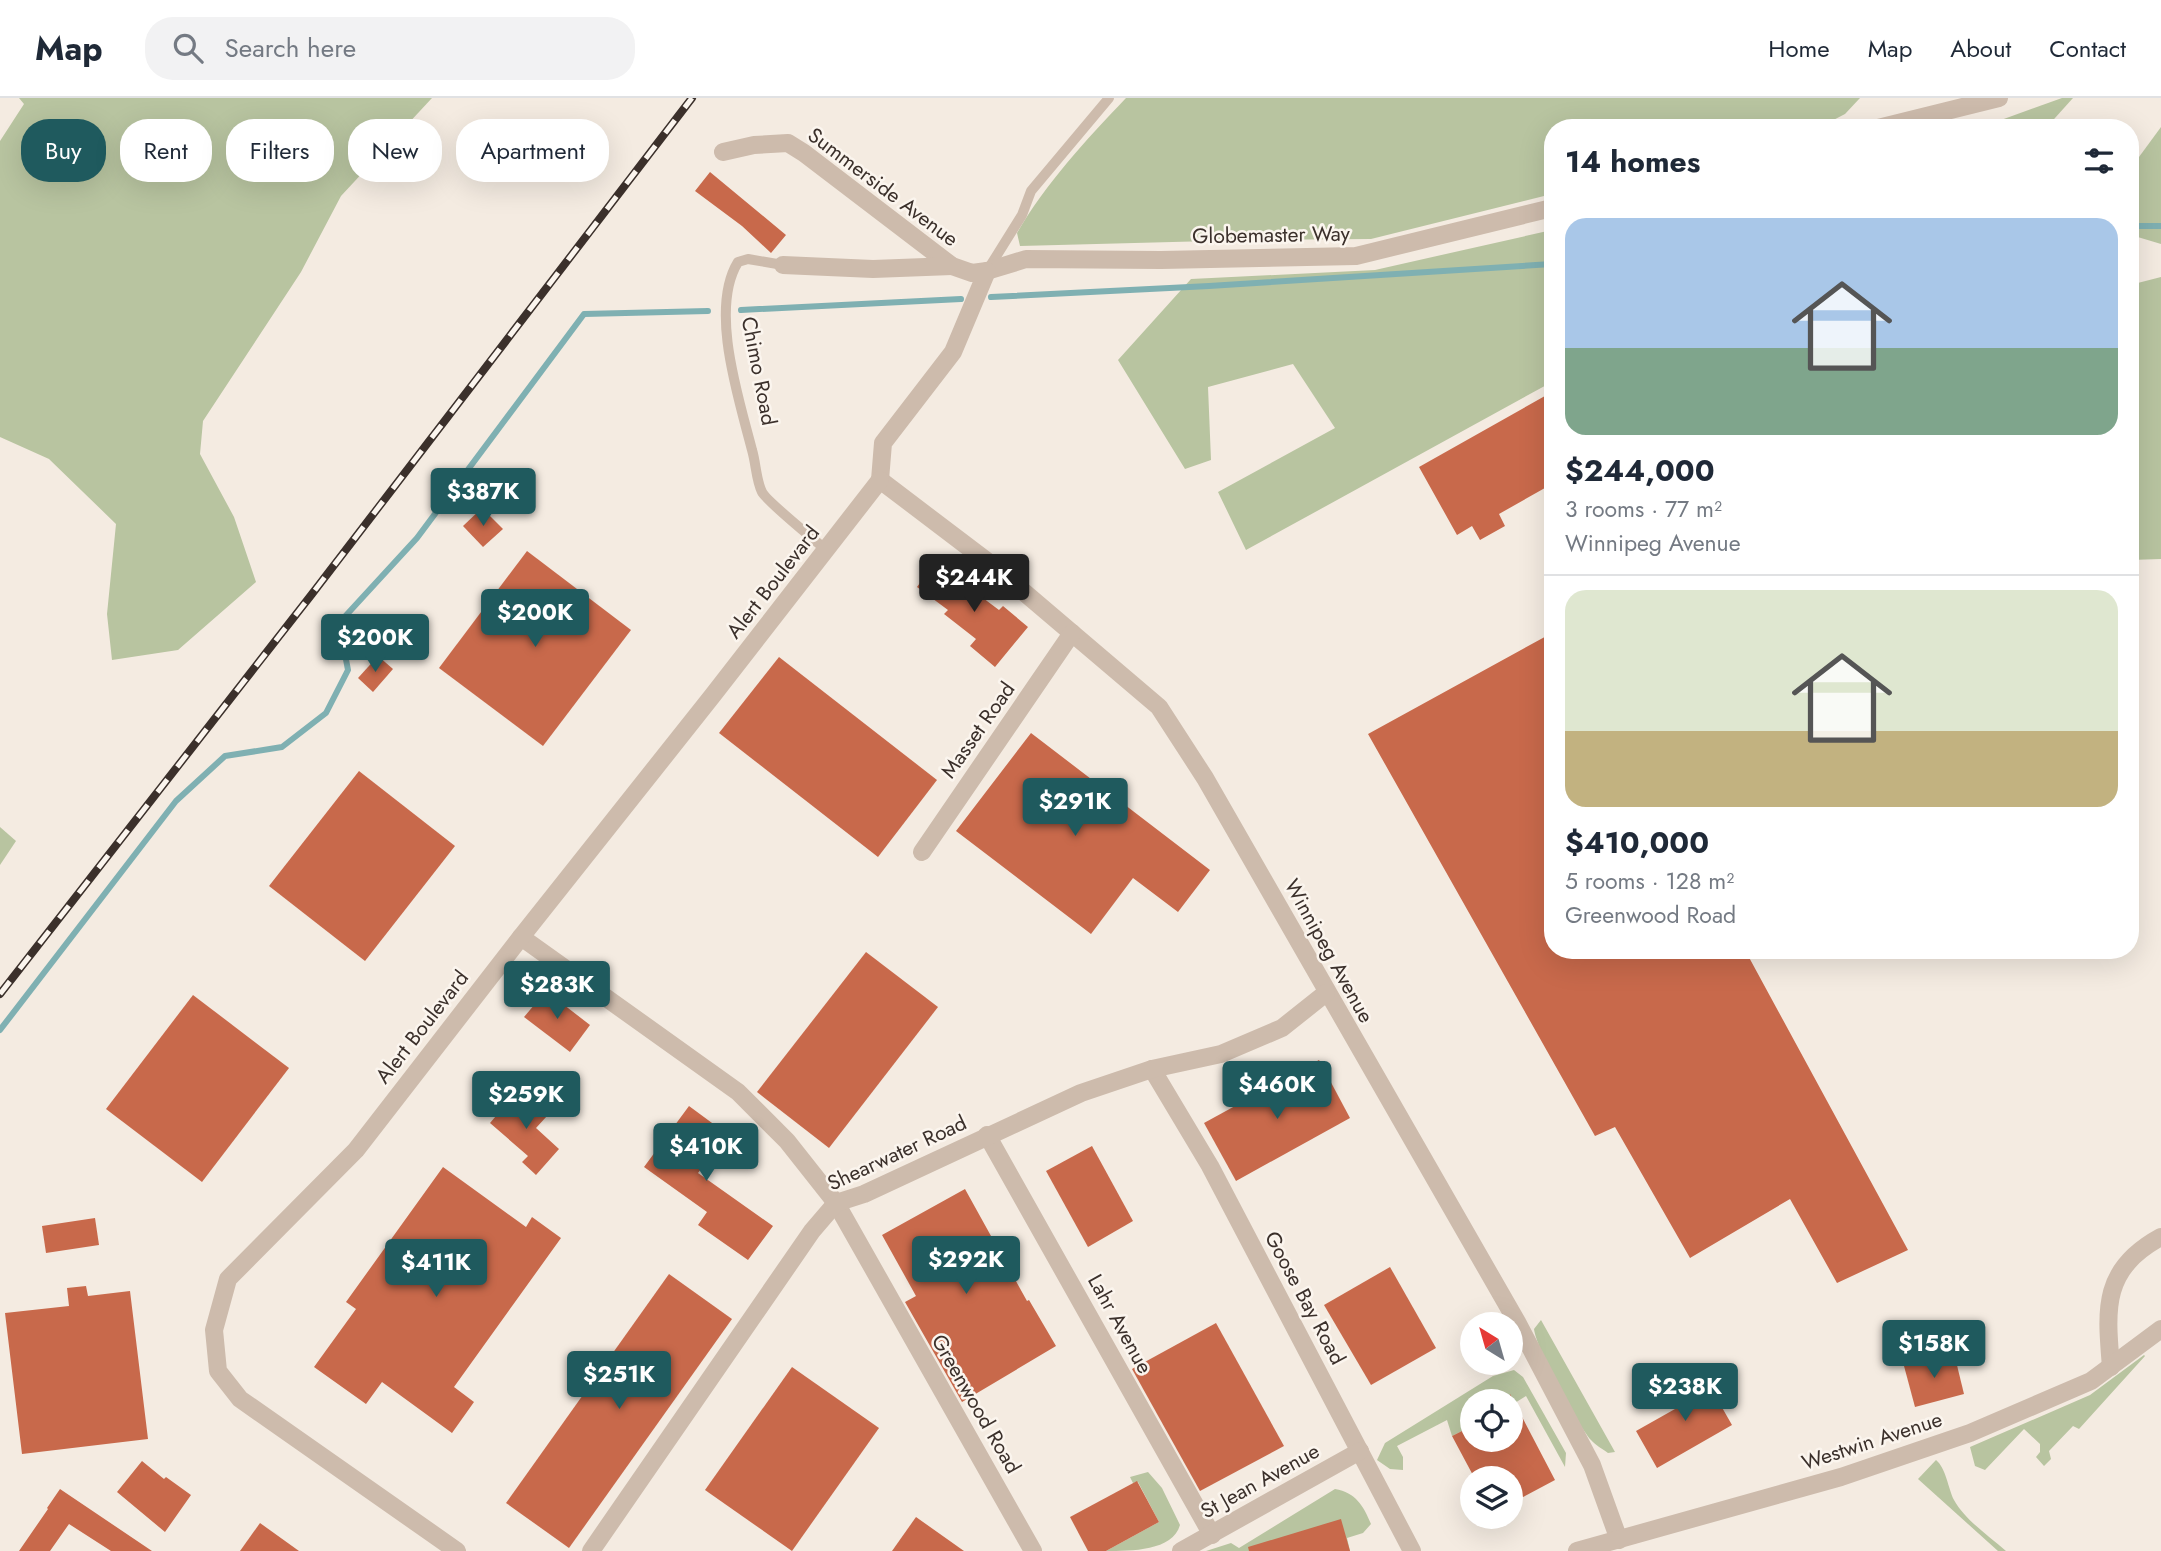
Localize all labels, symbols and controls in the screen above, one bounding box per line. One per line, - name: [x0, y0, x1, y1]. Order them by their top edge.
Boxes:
- search box: [145, 17, 635, 80]
- text: Map: [35, 25, 103, 72]
- icon: search: [169, 29, 207, 67]
- text: Search here: [225, 29, 356, 67]
- text: Home: [1768, 31, 1830, 66]
- text: Map: [1868, 31, 1912, 66]
- text: About: [1950, 31, 2011, 66]
- text: Contact: [2049, 31, 2126, 66]
- chip: Buy: [21, 119, 106, 182]
- chip: Rent: [120, 119, 212, 182]
- chip: Filters: [226, 119, 334, 182]
- chip: New: [348, 119, 442, 182]
- chip: Apartment: [456, 119, 609, 182]
- street label: Summerside Avenue: [801, 120, 965, 254]
- text: 14 homes: [1565, 140, 1700, 183]
- icon: filters: [2080, 142, 2118, 180]
- street label: Globemaster Way: [1192, 219, 1351, 251]
- icon: home: [1779, 263, 1905, 389]
- street label: Chimo Road: [734, 314, 784, 428]
- text: $244,000: [1565, 449, 1715, 492]
- pin: $387K: [434, 468, 532, 528]
- text: $387K: [447, 474, 519, 508]
- text: 3 rooms · 77 m²: [1565, 492, 1722, 526]
- street label: Alert Boulevard: [719, 519, 827, 645]
- text: Winnipeg Avenue: [1565, 526, 1741, 560]
- pin: $244K: [925, 554, 1023, 614]
- text: $244K: [935, 560, 1013, 594]
- pin: $200K: [486, 589, 584, 649]
- text: $200K: [497, 595, 573, 629]
- pin: $200K: [326, 614, 424, 674]
- text: $200K: [337, 620, 413, 654]
- icon: home: [1779, 635, 1905, 761]
- street label: Masset Road: [934, 676, 1022, 784]
- pin: $291K: [1026, 778, 1124, 838]
- text: $291K: [1039, 784, 1111, 818]
- text: $410,000: [1565, 821, 1709, 864]
- text: 5 rooms · 128 m²: [1565, 864, 1734, 898]
- street label: Winnipeg Avenue: [1277, 874, 1381, 1029]
- text: Greenwood Road: [1565, 898, 1736, 932]
- pin: $283K: [508, 962, 606, 1021]
- street label: Alert Boulevard: [368, 964, 476, 1090]
- text: $283K: [520, 967, 594, 1001]
- pin: $460K: [1228, 1062, 1326, 1121]
- text: $460K: [1238, 1067, 1316, 1101]
- pin: $259K: [477, 1072, 575, 1131]
- text: $259K: [488, 1077, 564, 1111]
- street label: Shearwater Road: [823, 1108, 971, 1198]
- pin: $410K: [657, 1124, 755, 1183]
- text: $410K: [669, 1129, 743, 1163]
- street label: Goose Bay Road: [1257, 1226, 1353, 1370]
- pin: $292K: [917, 1236, 1015, 1296]
- pin: $411K: [387, 1240, 485, 1299]
- text: $292K: [928, 1242, 1004, 1276]
- text: $411K: [401, 1245, 471, 1279]
- street label: Lahr Avenue: [1080, 1269, 1160, 1379]
- north arrow: [1460, 1312, 1522, 1376]
- map controls: [1460, 1312, 1523, 1529]
- pin: $158K: [1885, 1320, 1983, 1380]
- text: $158K: [1898, 1326, 1970, 1360]
- street label: Greenwood Road: [924, 1329, 1028, 1479]
- pin: $251K: [570, 1352, 668, 1411]
- text: $251K: [583, 1357, 655, 1391]
- pin: $238K: [1636, 1364, 1734, 1423]
- text: $238K: [1648, 1369, 1722, 1403]
- button: locate: [1460, 1389, 1523, 1452]
- street label: Westwin Avenue: [1798, 1404, 1946, 1478]
- street label: St Jean Avenue: [1195, 1436, 1325, 1526]
- button: layers: [1460, 1466, 1523, 1529]

